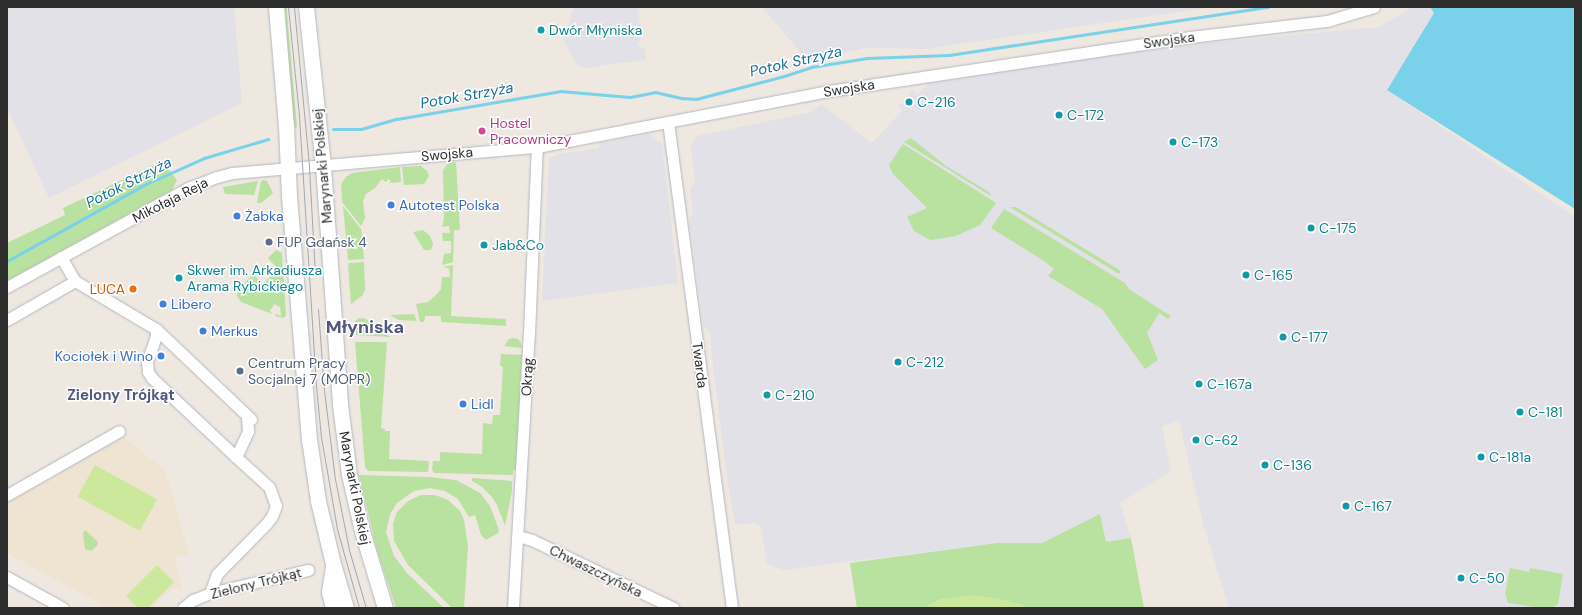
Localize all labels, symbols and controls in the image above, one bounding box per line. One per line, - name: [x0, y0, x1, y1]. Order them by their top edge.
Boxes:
- place label: Dwór Młyniska: [549, 22, 642, 38]
- marker: Dwór Młyniska: [536, 25, 546, 35]
- street label: Swojska: [1142, 28, 1196, 52]
- water label: Potok Strzyża: [748, 43, 844, 81]
- street label: Swojska: [822, 76, 876, 100]
- water label: Potok Strzyża: [419, 79, 515, 113]
- place label: C-216: [917, 94, 956, 110]
- marker: C-216: [904, 97, 914, 107]
- place label: C-172: [1067, 107, 1104, 123]
- street label: Marynarki Polskiej: [309, 108, 335, 224]
- marker: C-172: [1054, 110, 1064, 120]
- place label: Hostel Pracowniczy: [490, 115, 571, 148]
- marker: Hostel Pracowniczy: [477, 126, 487, 136]
- place label: C-173: [1181, 134, 1218, 150]
- marker: C-173: [1168, 137, 1178, 147]
- street label: Swojska: [420, 143, 474, 165]
- water label: Potok Strzyża: [83, 154, 175, 212]
- street label: Mikołaja Reja: [129, 174, 211, 226]
- place label: Autotest Polska: [399, 197, 499, 213]
- marker: Autotest Polska: [386, 200, 396, 210]
- place label: Żabka: [245, 208, 284, 224]
- marker: Żabka: [232, 211, 242, 221]
- place label: C-175: [1319, 220, 1357, 236]
- marker: C-175: [1306, 223, 1316, 233]
- place label: FUP Gdańsk 4: [277, 234, 367, 250]
- marker: FUP Gdańsk 4: [264, 237, 274, 247]
- place label: Jab&Co: [492, 237, 544, 253]
- marker: Jab&Co: [479, 240, 489, 250]
- place label: Skwer im. Arkadiusza Arama Rybickiego: [187, 262, 322, 294]
- place label: C-165: [1254, 267, 1293, 283]
- marker: C-165: [1241, 270, 1251, 280]
- marker: Skwer im. Arkadiusza Arama Rybickiego: [174, 273, 184, 283]
- place label: LUCA: [90, 281, 125, 297]
- marker: LUCA: [128, 284, 138, 294]
- place label: Libero: [171, 296, 212, 312]
- marker: Libero: [158, 299, 168, 309]
- district label: Młyniska: [326, 316, 404, 338]
- place label: Merkus: [211, 323, 258, 339]
- marker: Merkus: [198, 326, 208, 336]
- place label: C-177: [1291, 329, 1328, 345]
- marker: C-177: [1278, 332, 1288, 342]
- street label: Twarda: [689, 341, 711, 389]
- place label: Kociołek i Wino: [55, 348, 153, 364]
- marker: Kociołek i Wino: [156, 351, 166, 361]
- place label: C-212: [906, 354, 944, 370]
- place label: Centrum Pracy Socjalnej 7 (MOPR): [248, 355, 370, 388]
- street label: Okrąg: [518, 357, 536, 397]
- marker: C-212: [893, 357, 903, 367]
- marker: Centrum Pracy Socjalnej 7 (MOPR): [235, 366, 245, 376]
- place label: C-167a: [1207, 376, 1252, 392]
- marker: C-167a: [1194, 379, 1204, 389]
- district label: Zielony Trójkąt: [67, 387, 175, 405]
- place label: C-210: [775, 387, 815, 403]
- marker: C-210: [762, 390, 772, 400]
- place label: Lidl: [471, 396, 494, 412]
- marker: Lidl: [458, 399, 468, 409]
- place label: C-181: [1528, 404, 1563, 420]
- marker: C-181: [1515, 407, 1525, 417]
- street label: Marynarki Polskiej: [336, 430, 374, 546]
- place label: C-62: [1204, 432, 1238, 448]
- marker: C-62: [1191, 435, 1201, 445]
- place label: C-181a: [1489, 449, 1531, 465]
- marker: C-181a: [1476, 452, 1486, 462]
- place label: C-136: [1273, 457, 1312, 473]
- marker: C-136: [1260, 460, 1270, 470]
- place label: C-167: [1354, 498, 1392, 514]
- marker: C-167: [1341, 501, 1351, 511]
- street label: Chwaszczyńska: [547, 541, 645, 601]
- street label: Zielony Trójkąt: [209, 564, 303, 602]
- place label: C-50: [1469, 570, 1505, 586]
- marker: C-50: [1456, 573, 1466, 583]

